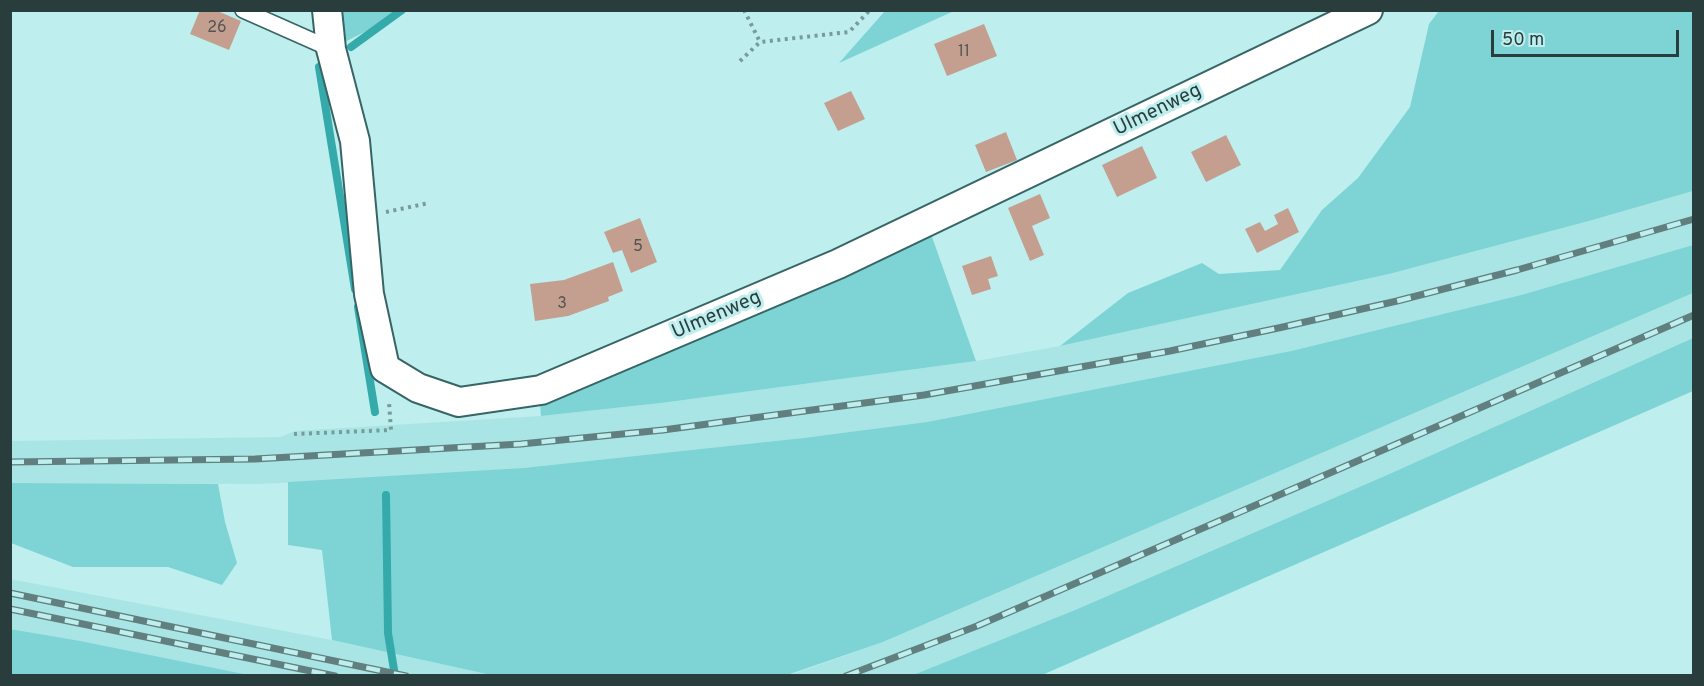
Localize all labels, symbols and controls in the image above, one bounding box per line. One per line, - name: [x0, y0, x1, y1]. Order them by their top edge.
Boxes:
- scale bar: [1494, 18, 1682, 56]
- house number: 26: [207, 19, 227, 39]
- text: 50 m: [1502, 29, 1544, 52]
- house number: 11: [958, 43, 970, 63]
- street label: Ulmenweg: [1110, 79, 1206, 143]
- house number: 5: [633, 238, 643, 258]
- street label: Ulmenweg: [669, 286, 765, 346]
- house number: 3: [557, 295, 567, 315]

